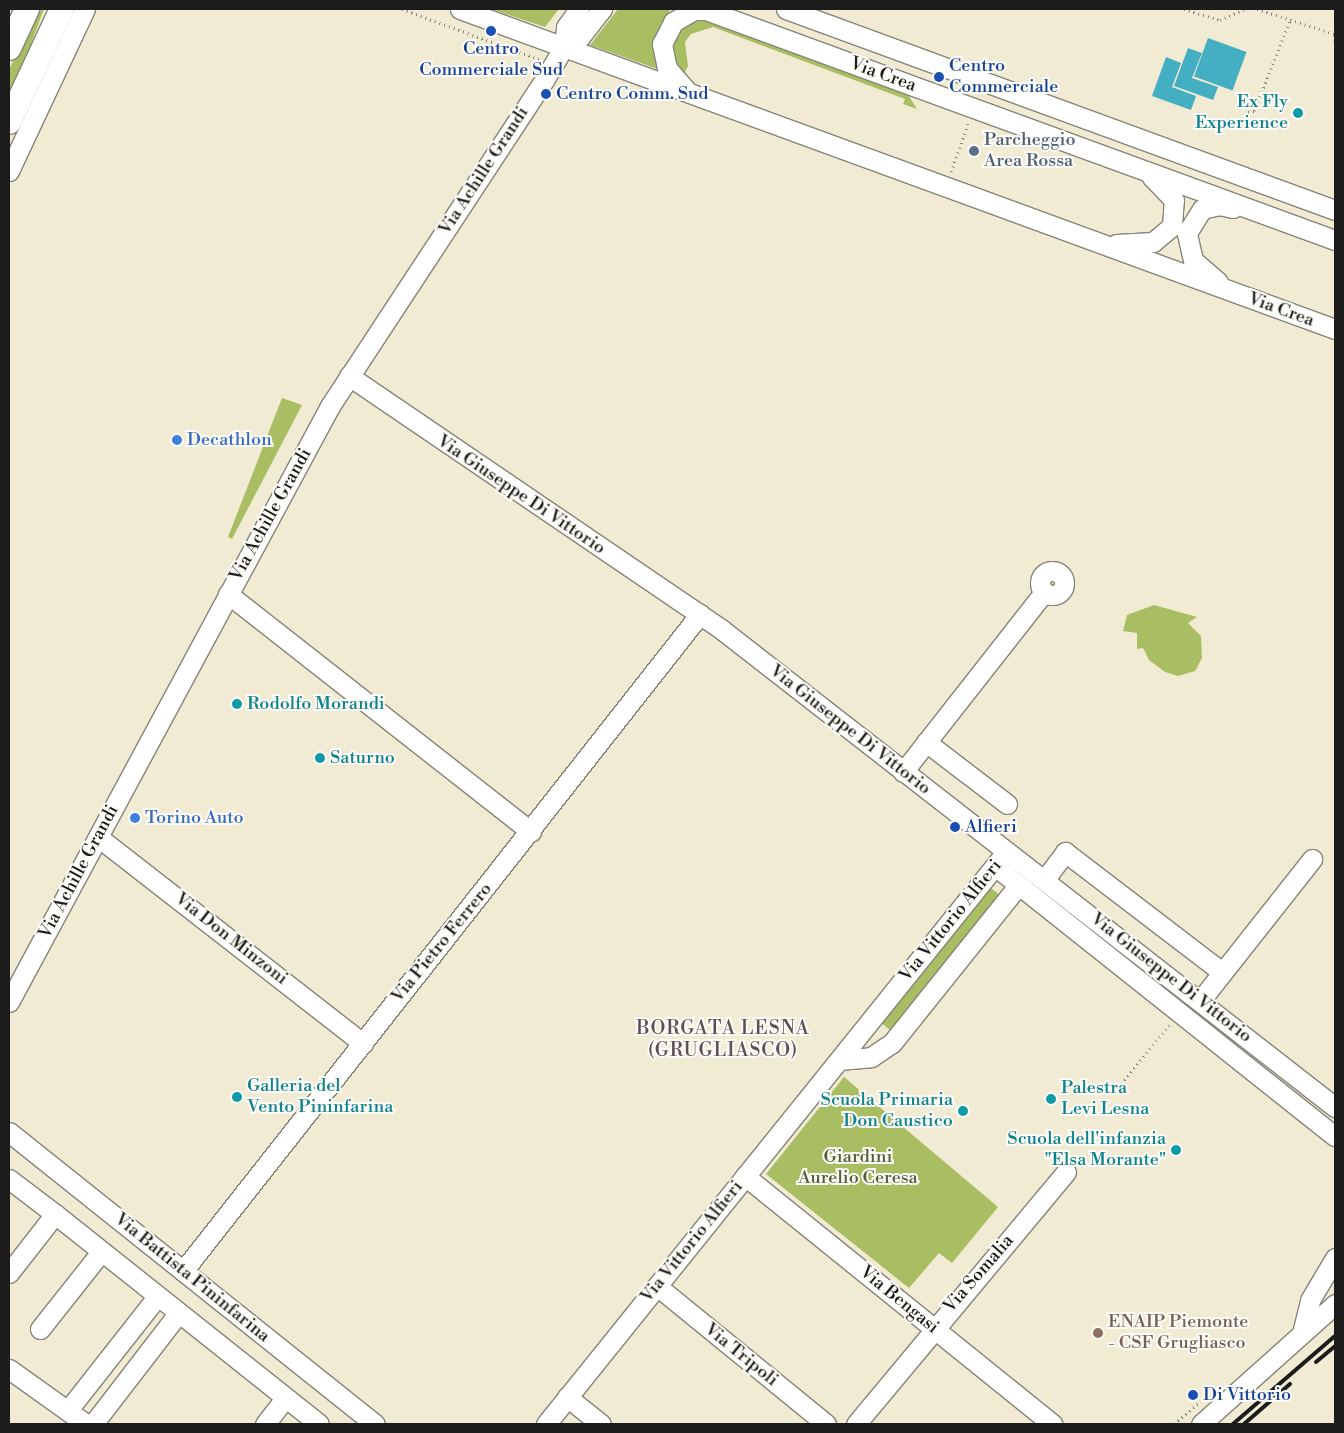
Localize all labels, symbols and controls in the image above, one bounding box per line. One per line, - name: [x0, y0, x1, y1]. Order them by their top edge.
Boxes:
- marker: Centro Commerciale Sud: [485, 25, 497, 37]
- place label: Centro Commerciale Sud: [419, 39, 563, 82]
- street label: Via Crea: [847, 53, 919, 97]
- place label: Centro Commerciale: [949, 56, 1058, 98]
- marker: Centro Commerciale: [933, 71, 945, 83]
- place label: Centro Comm. Sud: [556, 83, 709, 105]
- marker: Centro Comm. Sud: [540, 88, 552, 100]
- place label: Ex Fly Experience: [1195, 92, 1288, 134]
- street label: Via Achille Grandi: [435, 103, 533, 239]
- marker: Ex Fly Experience: [1292, 107, 1304, 119]
- place label: Parcheggio Area Rossa: [984, 130, 1076, 172]
- marker: Parcheggio Area Rossa: [968, 145, 980, 157]
- street label: Via Crea: [1245, 288, 1317, 332]
- place label: Decathlon: [187, 429, 272, 451]
- street label: Via Giuseppe Di Vittorio: [433, 430, 609, 560]
- marker: Decathlon: [171, 434, 183, 446]
- street label: Via Achille Grandi: [226, 445, 316, 585]
- street label: Via Giuseppe Di Vittorio: [765, 660, 935, 800]
- place label: Rodolfo Morandi: [247, 693, 385, 715]
- marker: Rodolfo Morandi: [231, 698, 243, 710]
- place label: Saturno: [330, 747, 395, 769]
- marker: Saturno: [314, 752, 326, 764]
- street label: Via Achille Grandi: [35, 801, 123, 943]
- place label: Torino Auto: [145, 807, 244, 829]
- marker: Torino Auto: [129, 812, 141, 824]
- place label: Alfieri: [965, 816, 1017, 838]
- marker: Alfieri: [949, 821, 961, 833]
- street label: Via Vittorio Alfieri: [895, 856, 1007, 986]
- street label: Via Pietro Ferrero: [387, 879, 497, 1007]
- street label: Via Don Minzoni: [170, 888, 292, 990]
- street label: Via Giuseppe Di Vittorio: [1086, 908, 1256, 1048]
- district label: BORGATA LESNA (GRUGLIASCO): [635, 1018, 811, 1062]
- place label: Galleria del Vento Pininfarina: [247, 1076, 393, 1118]
- place label: Palestra Levi Lesna: [1061, 1078, 1149, 1120]
- place label: Scuola Primaria Don Caustico: [821, 1090, 953, 1132]
- marker: Galleria del Vento Pininfarina: [231, 1091, 243, 1103]
- marker: Palestra Levi Lesna: [1045, 1093, 1057, 1105]
- marker: Scuola Primaria Don Caustico: [957, 1105, 969, 1117]
- place label: Scuola dell'infanzia "Elsa Morante": [1007, 1129, 1166, 1172]
- marker: Scuola dell'infanzia "Elsa Morante": [1170, 1144, 1182, 1156]
- park label: Giardini Aurelio Ceresa: [798, 1147, 918, 1190]
- street label: Via Vittorio Alfieri: [636, 1177, 748, 1307]
- street label: Via Battista Pininfarina: [110, 1209, 274, 1347]
- street label: Via Somalia: [939, 1231, 1019, 1317]
- street label: Via Bengasi: [855, 1262, 943, 1338]
- place label: ENAIP Piemonte - CSF Grugliasco: [1108, 1312, 1248, 1355]
- street label: Via Tripoli: [700, 1319, 782, 1391]
- marker: ENAIP Piemonte - CSF Grugliasco: [1092, 1327, 1104, 1339]
- place label: Di Vittorio: [1203, 1384, 1291, 1406]
- marker: Di Vittorio: [1187, 1389, 1199, 1401]

